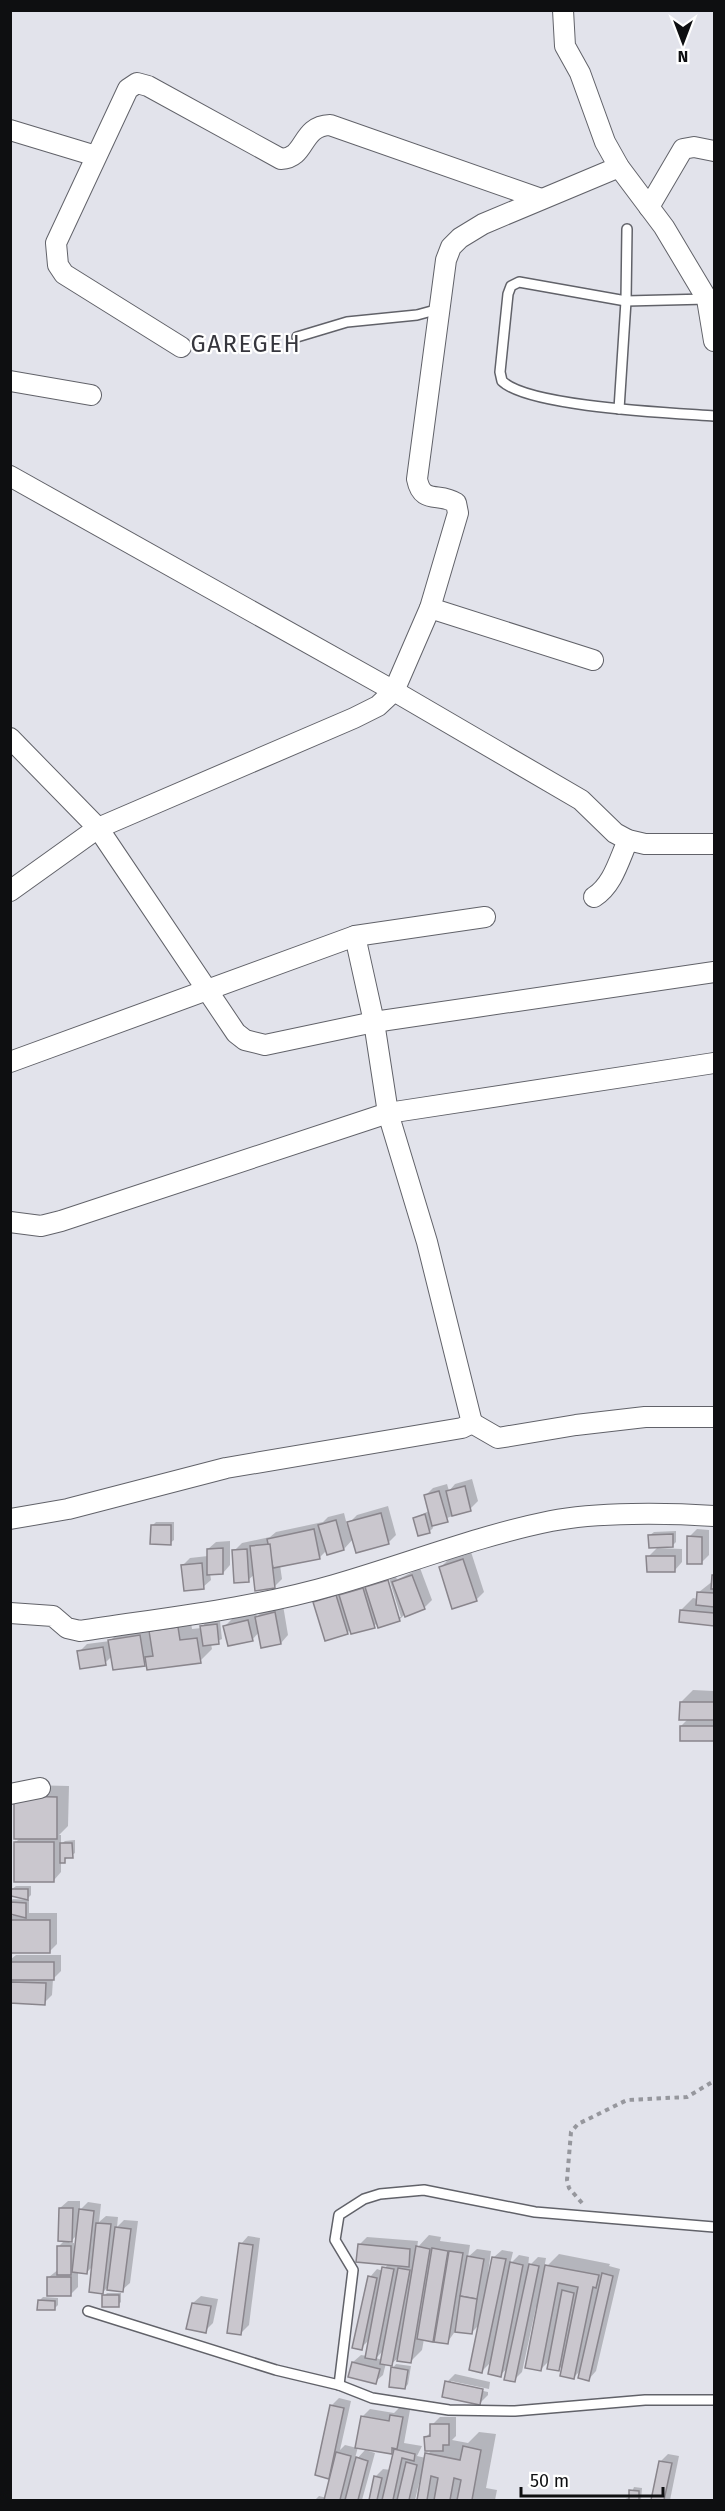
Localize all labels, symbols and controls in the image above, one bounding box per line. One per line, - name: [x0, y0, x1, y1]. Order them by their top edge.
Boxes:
- north arrow: [653, 12, 713, 72]
- text: N: [678, 47, 688, 66]
- district label: GAREGEH: [191, 330, 301, 358]
- scale bar: [521, 2460, 664, 2498]
- text: 50 m: [530, 2470, 569, 2492]

